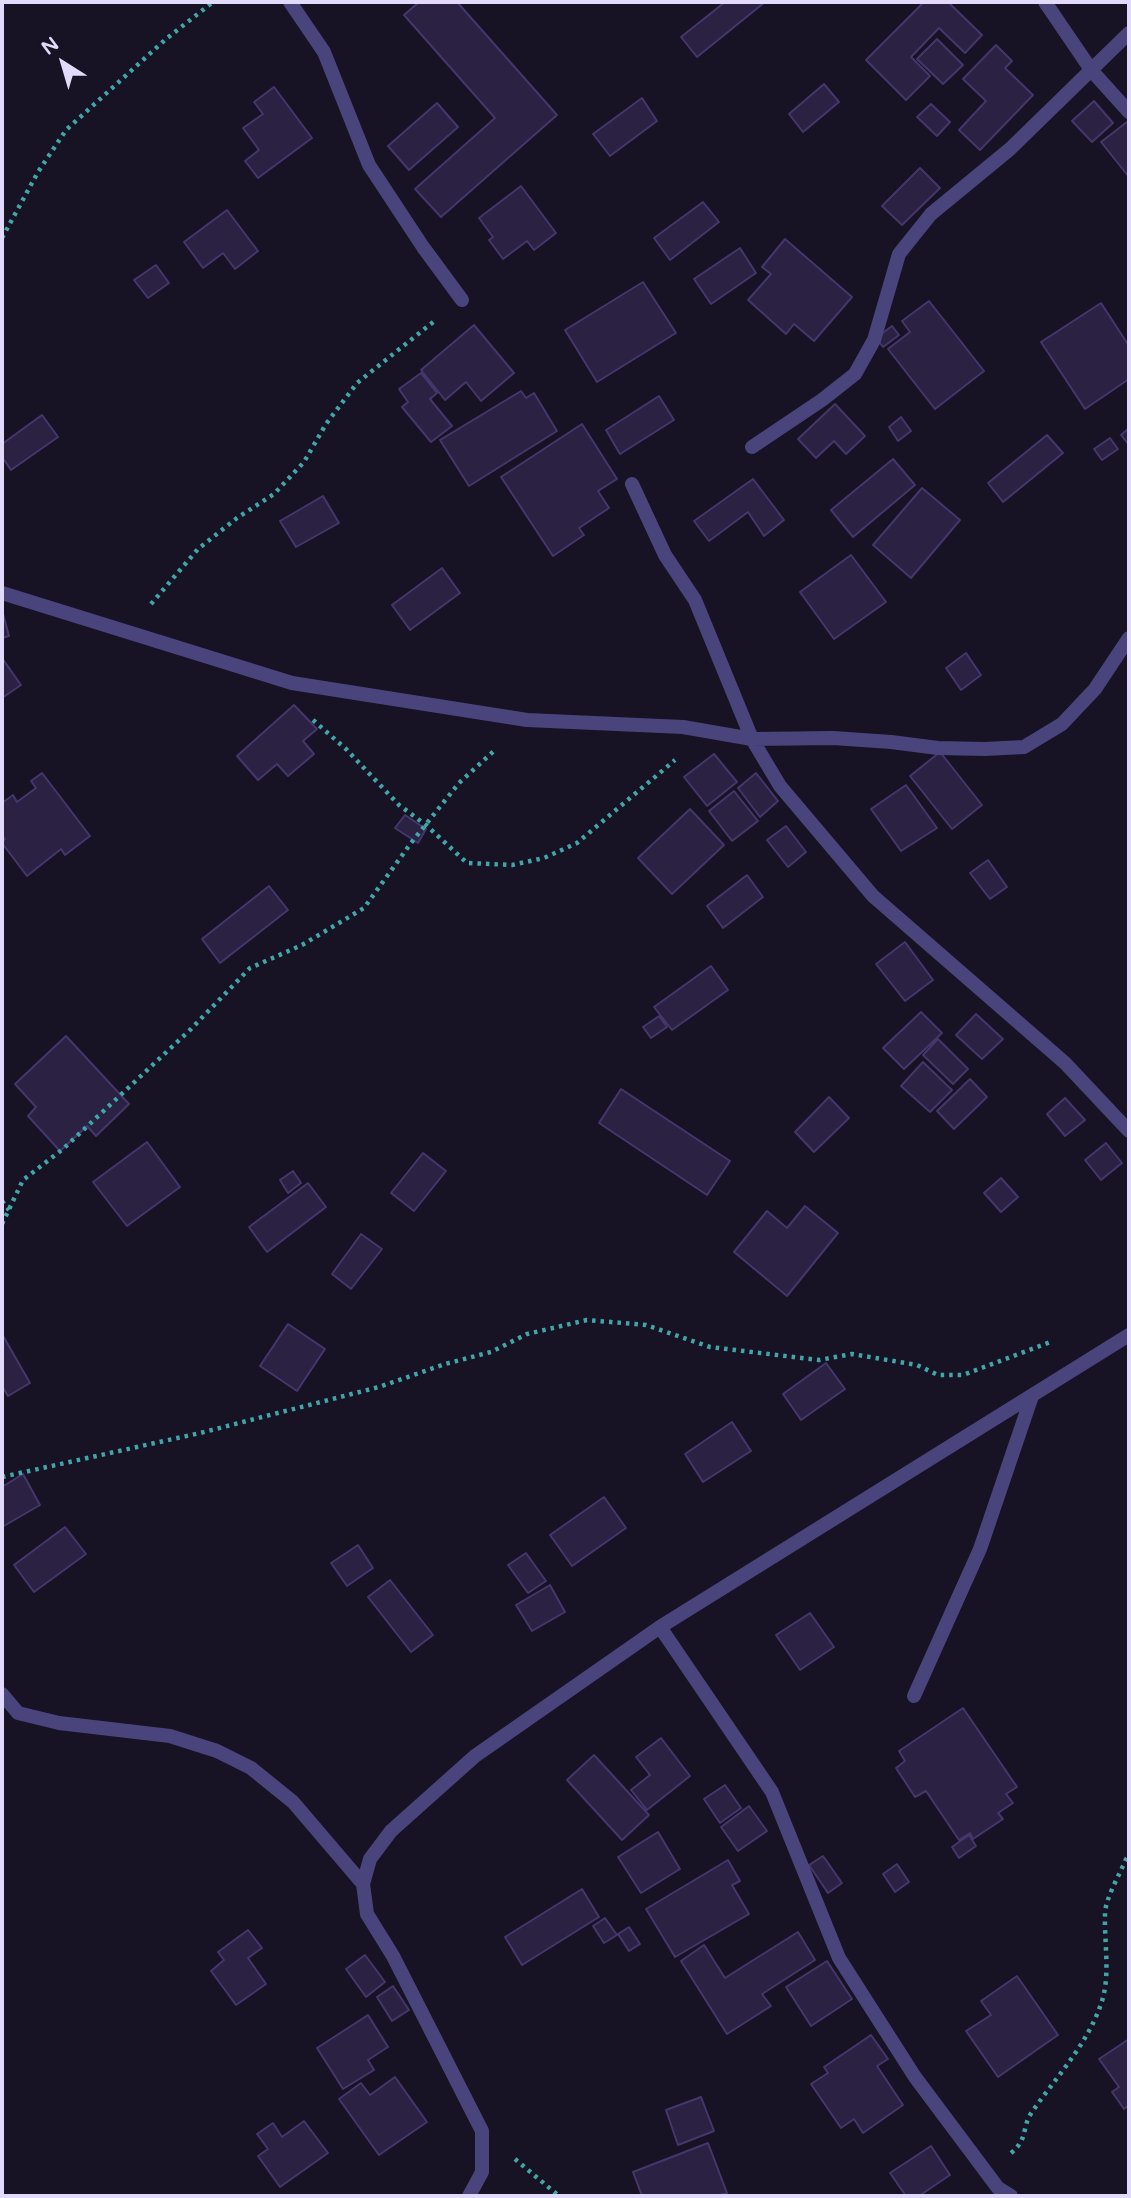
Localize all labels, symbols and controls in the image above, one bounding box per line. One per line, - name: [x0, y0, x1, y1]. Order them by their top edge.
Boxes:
- north arrow: [28, 28, 98, 98]
- text: N: [38, 33, 63, 60]

